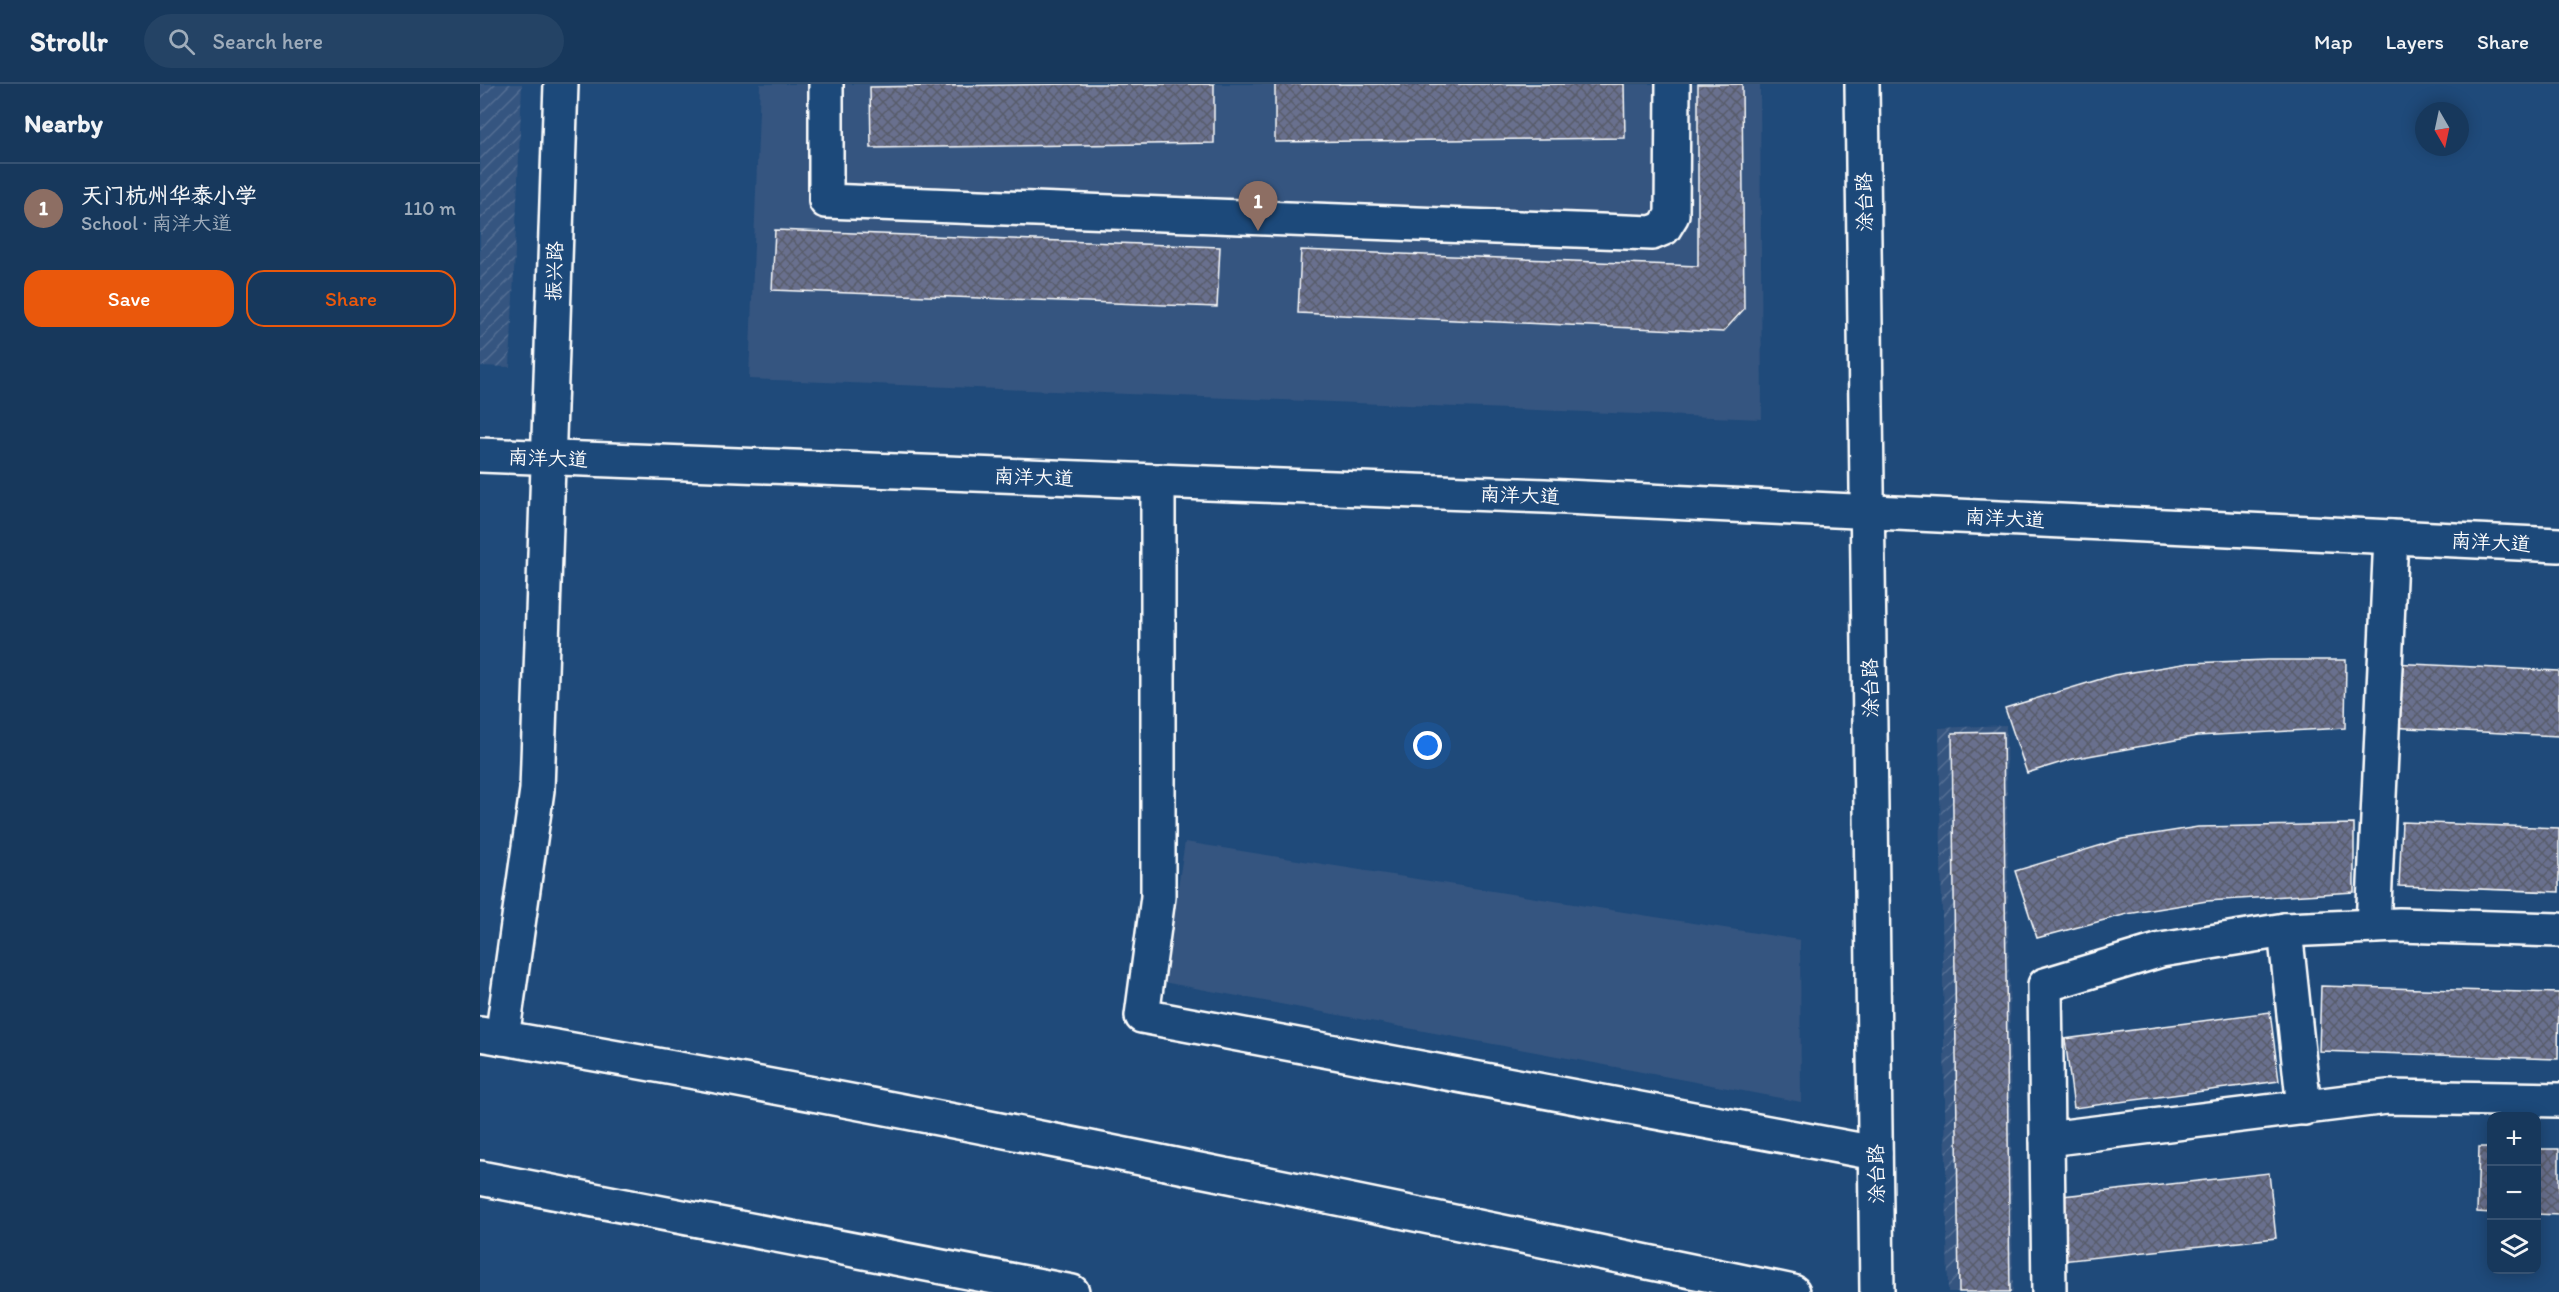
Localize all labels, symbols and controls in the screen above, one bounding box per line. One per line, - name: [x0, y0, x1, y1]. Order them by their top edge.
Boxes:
- search box: [144, 14, 564, 68]
- text: Strollr: [30, 24, 108, 58]
- icon: search: [165, 25, 198, 58]
- text: Search here: [213, 28, 323, 55]
- text: Map: [2314, 29, 2353, 54]
- text: Layers: [2386, 29, 2444, 54]
- text: Share: [2477, 29, 2529, 54]
- north arrow: [2415, 102, 2469, 156]
- text: Nearby: [24, 107, 103, 139]
- street label: 涂台路: [1851, 171, 1877, 232]
- text: 天门杭州华泰小学: [81, 182, 257, 209]
- pin: 1: [1238, 182, 1278, 231]
- text: 1: [39, 196, 48, 220]
- text: 110 m: [404, 196, 456, 220]
- text: School · 南洋大道: [81, 211, 232, 235]
- street label: 振兴路: [541, 240, 567, 301]
- button: Save: [24, 270, 234, 327]
- button: Share: [246, 270, 456, 327]
- street label: 南洋大道: [508, 445, 588, 471]
- street label: 南洋大道: [994, 464, 1074, 490]
- street label: 南洋大道: [1480, 482, 1560, 508]
- street label: 南洋大道: [1964, 504, 2046, 532]
- street label: 南洋大道: [2450, 528, 2532, 556]
- street label: 涂台路: [1857, 657, 1883, 718]
- your location: [1413, 731, 1442, 760]
- map controls: [2487, 1112, 2541, 1274]
- button: +: [2487, 1112, 2541, 1166]
- street label: 涂台路: [1863, 1143, 1889, 1204]
- button: −: [2487, 1166, 2541, 1220]
- button: layers: [2487, 1220, 2541, 1274]

